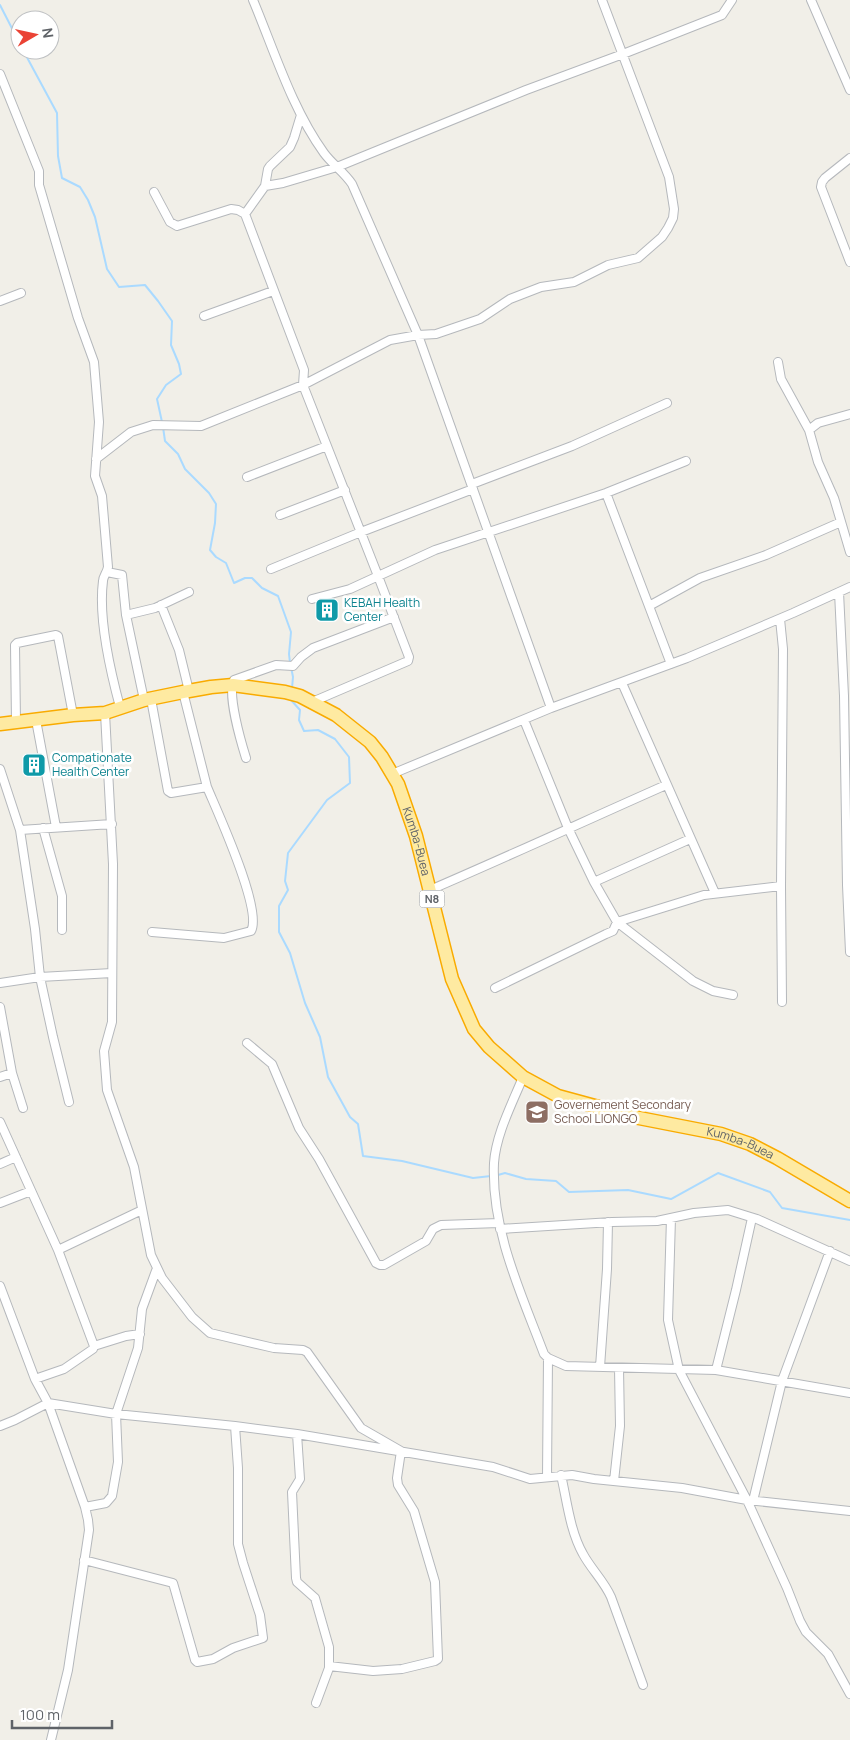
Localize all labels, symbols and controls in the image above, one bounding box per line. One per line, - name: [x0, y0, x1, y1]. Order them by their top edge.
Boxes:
- north arrow: [10, 10, 60, 60]
- text: N: [38, 26, 59, 39]
- place label: KEBAH Health Center: [344, 594, 420, 625]
- building icon: KEBAH Health Center: [314, 597, 340, 623]
- place label: Compationate Health Center: [52, 749, 132, 780]
- building icon: Compationate Health Center: [21, 752, 47, 778]
- street label: Kumba-Buea: [399, 804, 435, 877]
- road number: N8: [420, 891, 444, 908]
- place label: Governement Secondary School LIONGO: [554, 1096, 692, 1127]
- school or university icon: Governement Secondary School LIONGO: [524, 1099, 550, 1125]
- street label: Kumba-Buea: [705, 1122, 777, 1163]
- scale bar: [12, 1698, 112, 1730]
- text: 100 m: [20, 1704, 60, 1725]

